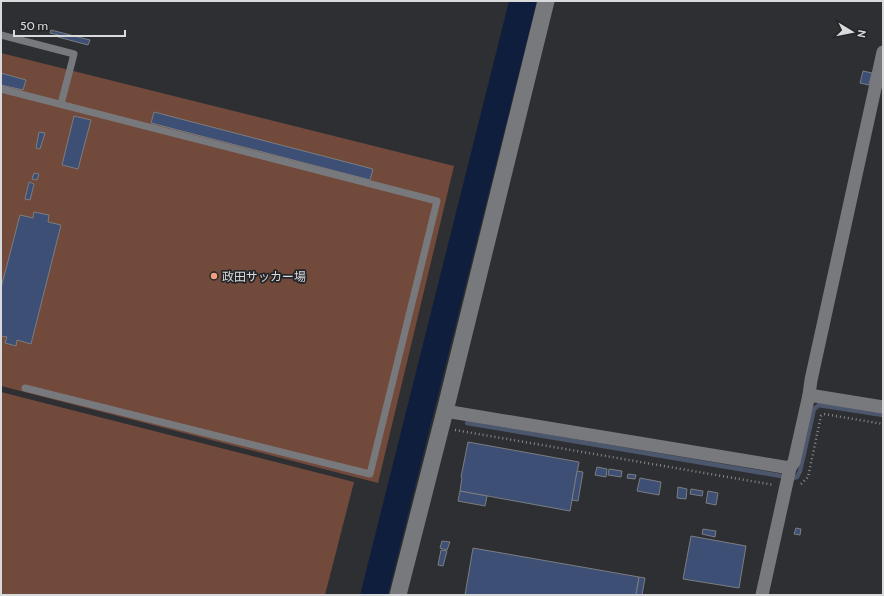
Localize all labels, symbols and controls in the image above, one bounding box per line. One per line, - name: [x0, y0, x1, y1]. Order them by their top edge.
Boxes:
- scale bar: [14, 12, 125, 38]
- north arrow: [832, 12, 872, 52]
- text: 50 m: [20, 18, 48, 33]
- text: N: [854, 29, 869, 39]
- place label: 政田サッカー場: [222, 269, 306, 284]
- marker: 政田サッカー場: [209, 271, 219, 281]

